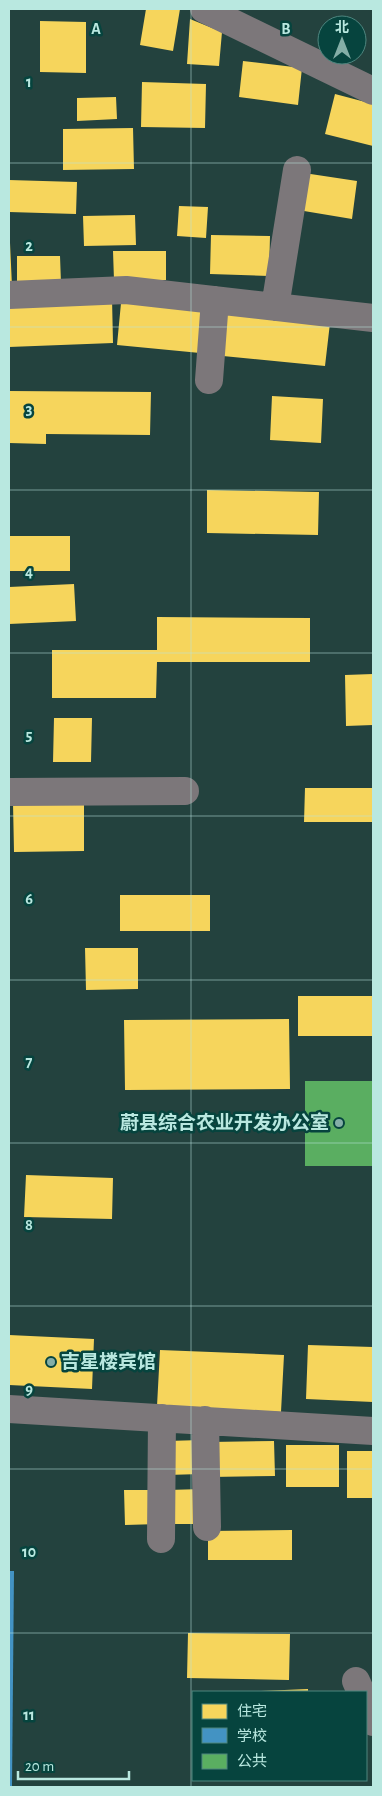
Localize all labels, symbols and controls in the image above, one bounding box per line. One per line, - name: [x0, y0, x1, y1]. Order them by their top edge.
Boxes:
- north arrow: [317, 15, 367, 65]
- text: 北: [335, 20, 349, 35]
- text: A: [91, 21, 101, 37]
- text: B: [281, 21, 291, 37]
- text: 1: [26, 74, 32, 90]
- text: 2: [25, 238, 33, 254]
- text: 3: [26, 401, 33, 417]
- text: 4: [25, 564, 33, 580]
- text: 5: [26, 727, 33, 743]
- text: 6: [25, 891, 33, 907]
- text: 7: [26, 1054, 33, 1070]
- place label: 蔚县综合农业开发办公室: [120, 1112, 329, 1133]
- marker: 蔚县综合农业开发办公室: [333, 1117, 345, 1129]
- text: 8: [25, 1217, 33, 1233]
- place label: 吉星楼宾馆: [61, 1351, 156, 1372]
- marker: 吉星楼宾馆: [45, 1356, 57, 1368]
- text: 9: [25, 1381, 33, 1397]
- text: 10: [22, 1544, 36, 1560]
- legend: [192, 1691, 367, 1781]
- text: 住宅: [237, 1703, 267, 1719]
- text: 11: [23, 1707, 35, 1723]
- text: 学校: [237, 1727, 267, 1744]
- scale bar: [18, 1748, 129, 1780]
- text: 公共: [237, 1753, 267, 1769]
- text: 20 m: [25, 1759, 54, 1774]

